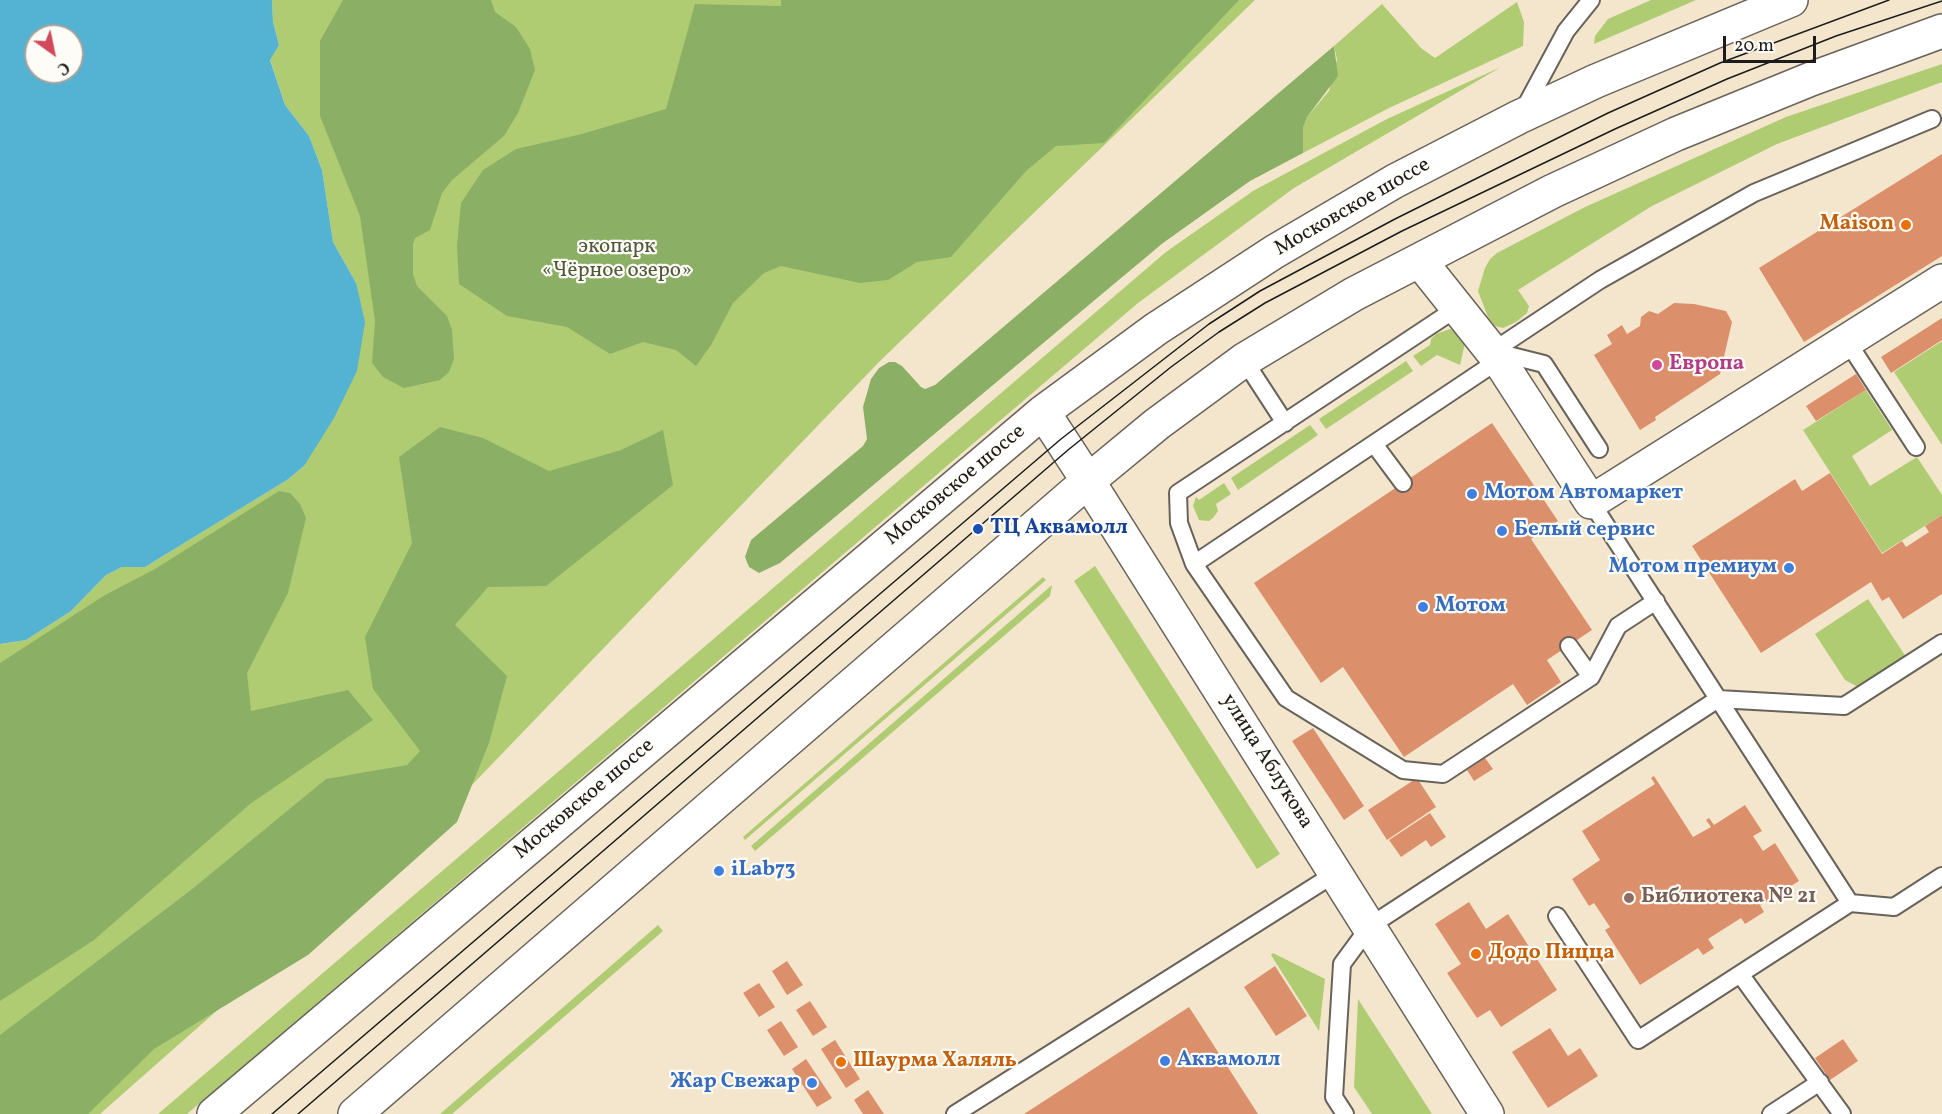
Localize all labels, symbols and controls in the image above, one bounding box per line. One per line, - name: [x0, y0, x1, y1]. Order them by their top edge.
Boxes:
- north arrow: [24, 24, 84, 84]
- scale bar: [1726, 24, 1819, 62]
- text: 20 m: [1734, 34, 1774, 59]
- text: С: [52, 55, 73, 79]
- street label: Московское шоссе: [1271, 153, 1435, 263]
- place label: Maison: [1819, 212, 1894, 238]
- marker: Maison: [1899, 218, 1913, 232]
- park label: экопарк «Чёрное озеро»: [542, 235, 692, 285]
- place label: Европа: [1669, 352, 1744, 378]
- marker: Европа: [1650, 358, 1664, 372]
- street label: Московское шоссе: [881, 420, 1031, 552]
- place label: Мотом Автомаркет: [1484, 481, 1683, 507]
- marker: Мотом Автомаркет: [1465, 487, 1479, 501]
- place label: ТЦ Аквамолл: [990, 516, 1128, 542]
- place label: Белый сервис: [1514, 518, 1655, 544]
- marker: ТЦ Аквамолл: [971, 522, 985, 536]
- marker: Белый сервис: [1495, 524, 1509, 538]
- place label: Мотом премиум: [1609, 555, 1777, 581]
- marker: Мотом премиум: [1782, 561, 1796, 575]
- place label: Мотом: [1435, 594, 1506, 620]
- marker: Мотом: [1416, 600, 1430, 614]
- street label: улица Аблукова: [1214, 690, 1318, 834]
- street label: Московское шоссе: [510, 734, 660, 866]
- place label: iLab73: [731, 858, 796, 884]
- marker: iLab73: [712, 864, 726, 878]
- place label: Библиотека № 21: [1641, 885, 1817, 911]
- marker: Библиотека № 21: [1622, 891, 1636, 905]
- place label: Додо Пицца: [1488, 941, 1615, 967]
- marker: Додо Пицца: [1469, 947, 1483, 961]
- place label: Аквамолл: [1177, 1048, 1280, 1074]
- place label: Шаурма Халяль: [853, 1049, 1017, 1075]
- marker: Аквамолл: [1158, 1054, 1172, 1068]
- marker: Шаурма Халяль: [834, 1055, 848, 1069]
- place label: Жар Свежар: [670, 1070, 800, 1096]
- marker: Жар Свежар: [805, 1076, 819, 1090]

